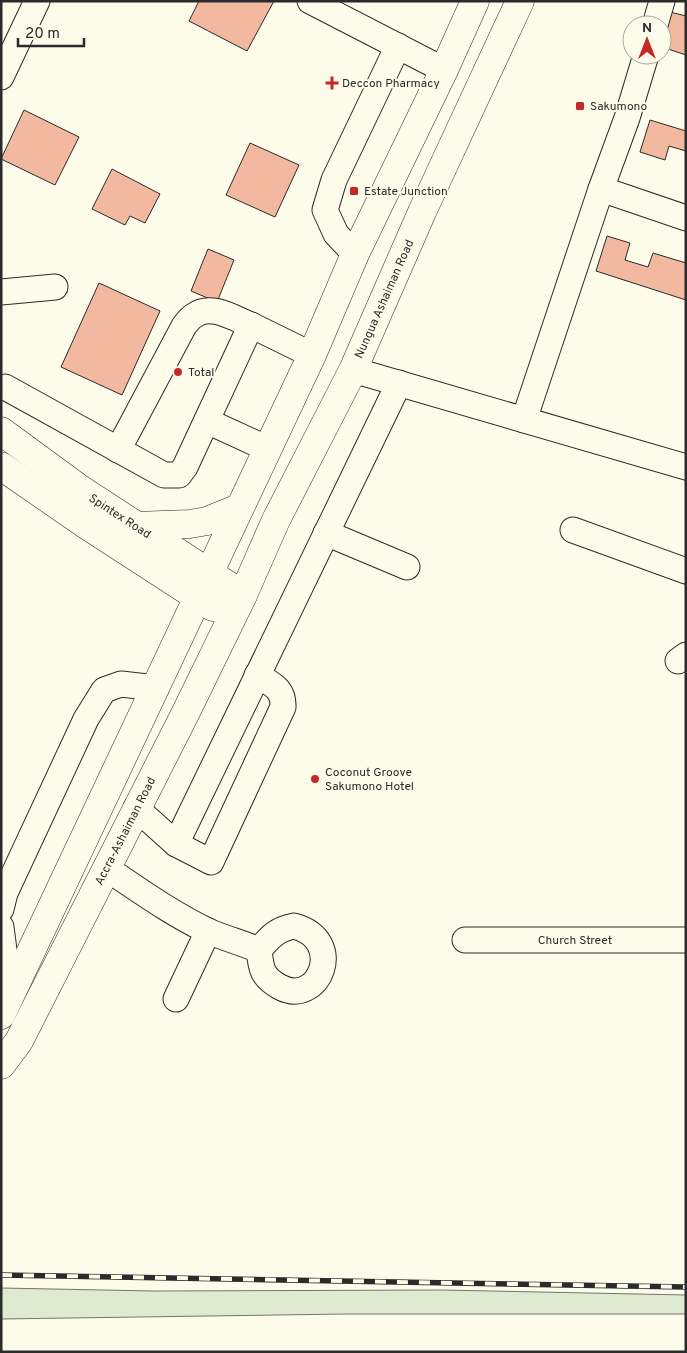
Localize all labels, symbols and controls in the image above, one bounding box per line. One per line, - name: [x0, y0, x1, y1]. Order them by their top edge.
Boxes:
- scale bar: [18, 15, 84, 47]
- north arrow: [622, 15, 672, 65]
- text: N: [642, 20, 652, 37]
- text: 20 m: [25, 25, 60, 44]
- place label: Deccon Pharmacy: [342, 76, 440, 92]
- marker: Deccon Pharmacy: [326, 77, 338, 89]
- place label: Sakumono: [590, 99, 647, 115]
- marker: Sakumono: [574, 100, 586, 112]
- place label: Estate Junction: [364, 184, 448, 200]
- marker: Estate Junction: [348, 185, 360, 197]
- street label: Nungua Ashaiman Road: [351, 237, 418, 361]
- place label: Total: [188, 365, 214, 381]
- marker: Total: [172, 366, 184, 378]
- street label: Spintex Road: [85, 491, 154, 543]
- place label: Coconut Groove Sakumono Hotel: [325, 765, 414, 795]
- marker: Coconut Groove Sakumono Hotel: [309, 773, 321, 785]
- street label: Accra-Ashaiman Road: [92, 775, 160, 888]
- street label: Church Street: [538, 933, 612, 949]

